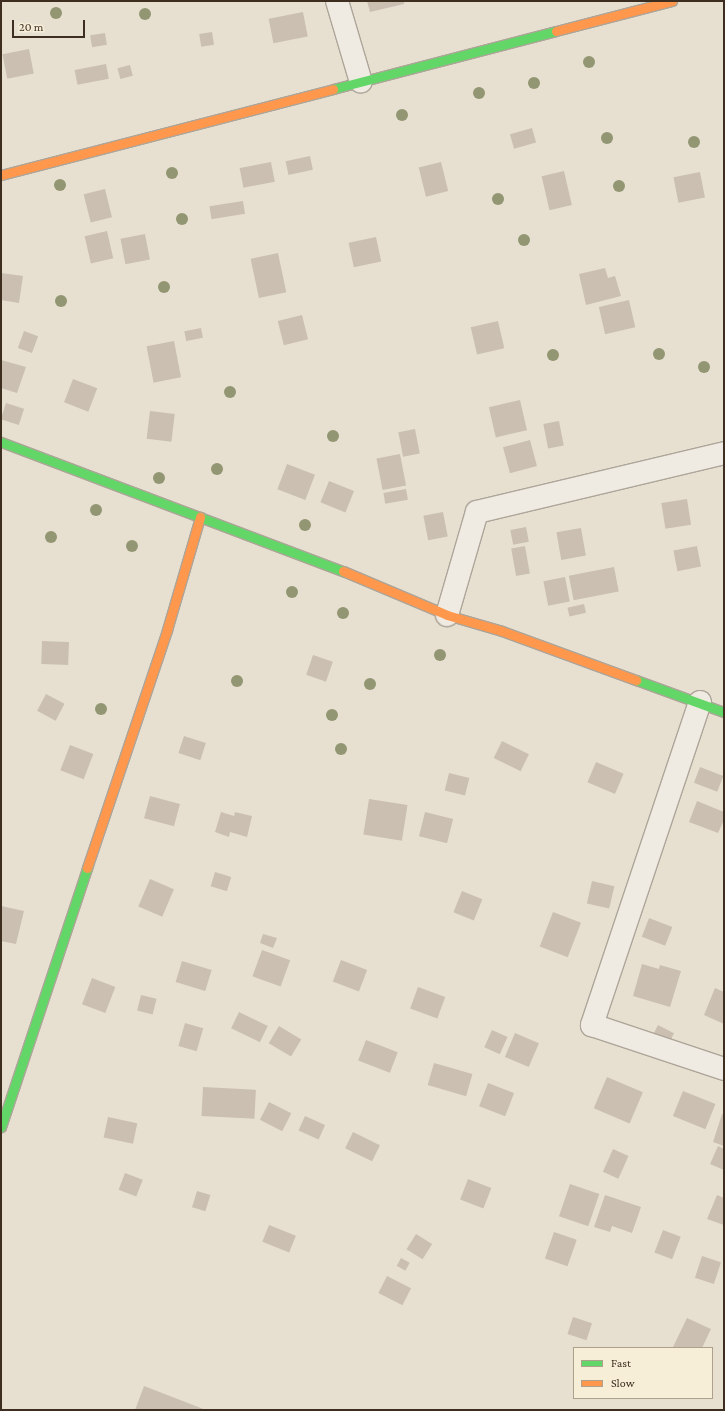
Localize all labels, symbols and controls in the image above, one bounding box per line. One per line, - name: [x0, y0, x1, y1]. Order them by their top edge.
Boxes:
- scale bar: [14, 12, 87, 38]
- text: 20 m: [19, 20, 43, 34]
- legend: [573, 1347, 713, 1399]
- text: Fast: [611, 1356, 631, 1370]
- text: Slow: [611, 1376, 635, 1390]

